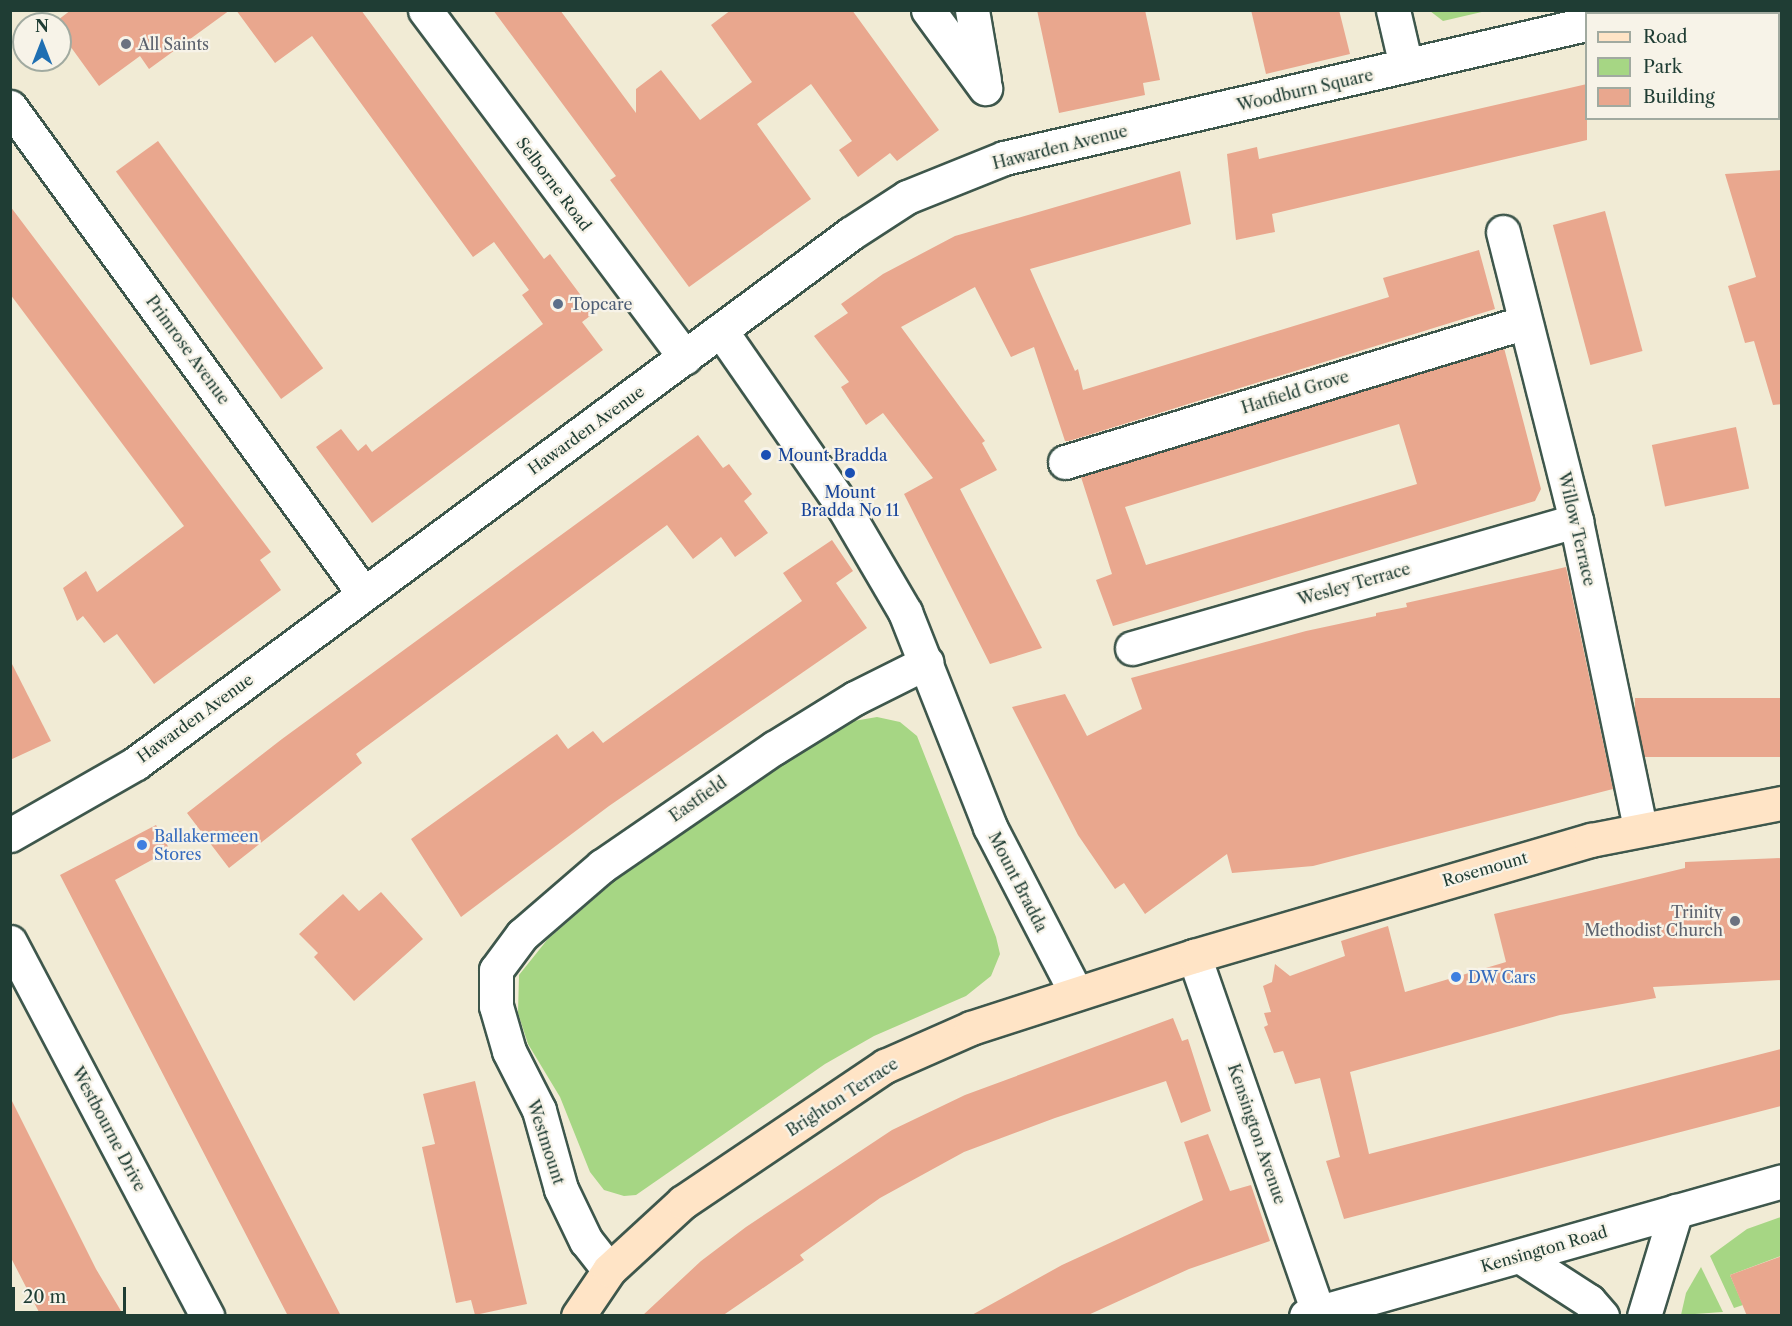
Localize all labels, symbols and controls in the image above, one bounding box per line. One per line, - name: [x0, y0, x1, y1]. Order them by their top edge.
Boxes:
- north arrow: [12, 12, 72, 72]
- legend: [1585, 12, 1780, 120]
- text: N: [35, 16, 49, 36]
- text: Road: [1643, 26, 1688, 48]
- place label: All Saints: [138, 34, 209, 54]
- marker: All Saints: [119, 37, 133, 51]
- text: Park: [1643, 56, 1682, 78]
- street label: Woodburn Square: [1235, 65, 1375, 115]
- text: Building: [1643, 86, 1715, 108]
- street label: Hawarden Avenue: [990, 121, 1130, 173]
- street label: Selborne Road: [513, 133, 595, 235]
- street label: Primrose Avenue: [142, 292, 234, 408]
- place label: Topcare: [570, 294, 632, 314]
- marker: Topcare: [551, 297, 565, 311]
- street label: Hatfield Grove: [1239, 367, 1351, 417]
- street label: Hawarden Avenue: [524, 381, 648, 479]
- place label: Mount Bradda: [778, 445, 888, 465]
- marker: Mount Bradda: [759, 448, 773, 462]
- marker: Mount Bradda No 11: [843, 466, 857, 480]
- street label: Willow Terrace: [1554, 470, 1600, 588]
- place label: Mount Bradda No 11: [801, 482, 899, 520]
- street label: Wesley Terrace: [1295, 559, 1413, 609]
- street label: Hawarden Avenue: [133, 669, 257, 767]
- street label: Eastfield: [666, 772, 730, 826]
- place label: Ballakermeen Stores: [154, 826, 259, 864]
- street label: Mount Bradda: [985, 829, 1051, 935]
- marker: Ballakermeen Stores: [135, 838, 149, 852]
- street label: Rosemount: [1440, 848, 1530, 890]
- place label: Trinity Methodist Church: [1584, 902, 1723, 940]
- marker: Trinity Methodist Church: [1728, 914, 1742, 928]
- place label: DW Cars: [1468, 967, 1537, 987]
- marker: DW Cars: [1449, 970, 1463, 984]
- street label: Brighton Terrace: [782, 1054, 902, 1140]
- street label: Kensington Avenue: [1224, 1061, 1290, 1207]
- street label: Westbourne Drive: [68, 1063, 150, 1195]
- street label: Westmount: [523, 1097, 569, 1187]
- street label: Kensington Road: [1479, 1222, 1609, 1276]
- scale bar: [15, 1275, 129, 1313]
- text: 20 m: [23, 1286, 66, 1308]

